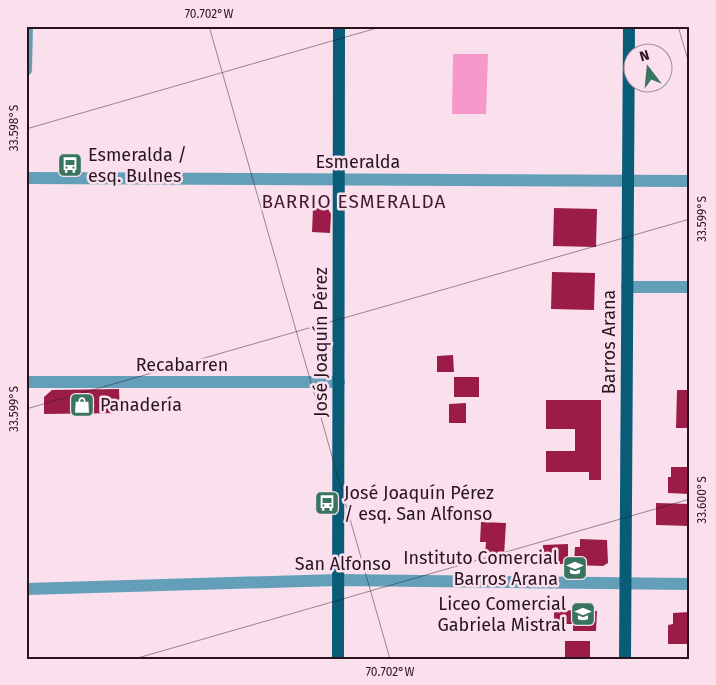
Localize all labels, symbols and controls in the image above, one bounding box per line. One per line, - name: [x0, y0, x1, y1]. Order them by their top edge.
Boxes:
- text: 70.702°W: [185, 7, 233, 21]
- north arrow: [624, 42, 674, 92]
- text: N: [638, 47, 651, 65]
- text: 33.598°S: [7, 104, 21, 151]
- place label: Esmeralda / esq. Bulnes: [88, 144, 187, 187]
- street label: Esmeralda: [316, 151, 400, 173]
- bus stop icon: Esmeralda / esq. Bulnes: [57, 152, 83, 178]
- district label: BARRIO ESMERALDA: [262, 190, 447, 213]
- text: 33.599°S: [695, 195, 709, 242]
- street label: José Joaquín Pérez: [310, 267, 332, 417]
- street label: Barros Arana: [598, 290, 620, 394]
- street label: Recabarren: [136, 354, 228, 376]
- text: 33.599°S: [7, 385, 21, 432]
- shop icon: Panadería: [69, 392, 95, 418]
- place label: Panadería: [100, 394, 182, 416]
- text: 33.600°S: [695, 476, 709, 524]
- place label: José Joaquín Pérez / esq. San Alfonso: [344, 482, 494, 525]
- bus stop icon: José Joaquín Pérez / esq. San Alfonso: [314, 490, 340, 516]
- place label: Instituto Comercial Barros Arana: [403, 547, 558, 590]
- street label: San Alfonso: [295, 553, 391, 575]
- school or university icon: Instituto Comercial Barros Arana: [562, 555, 588, 581]
- place label: Liceo Comercial Gabriela Mistral: [437, 593, 566, 636]
- school or university icon: Liceo Comercial Gabriela Mistral: [570, 601, 596, 627]
- text: 70.702°W: [366, 665, 414, 679]

